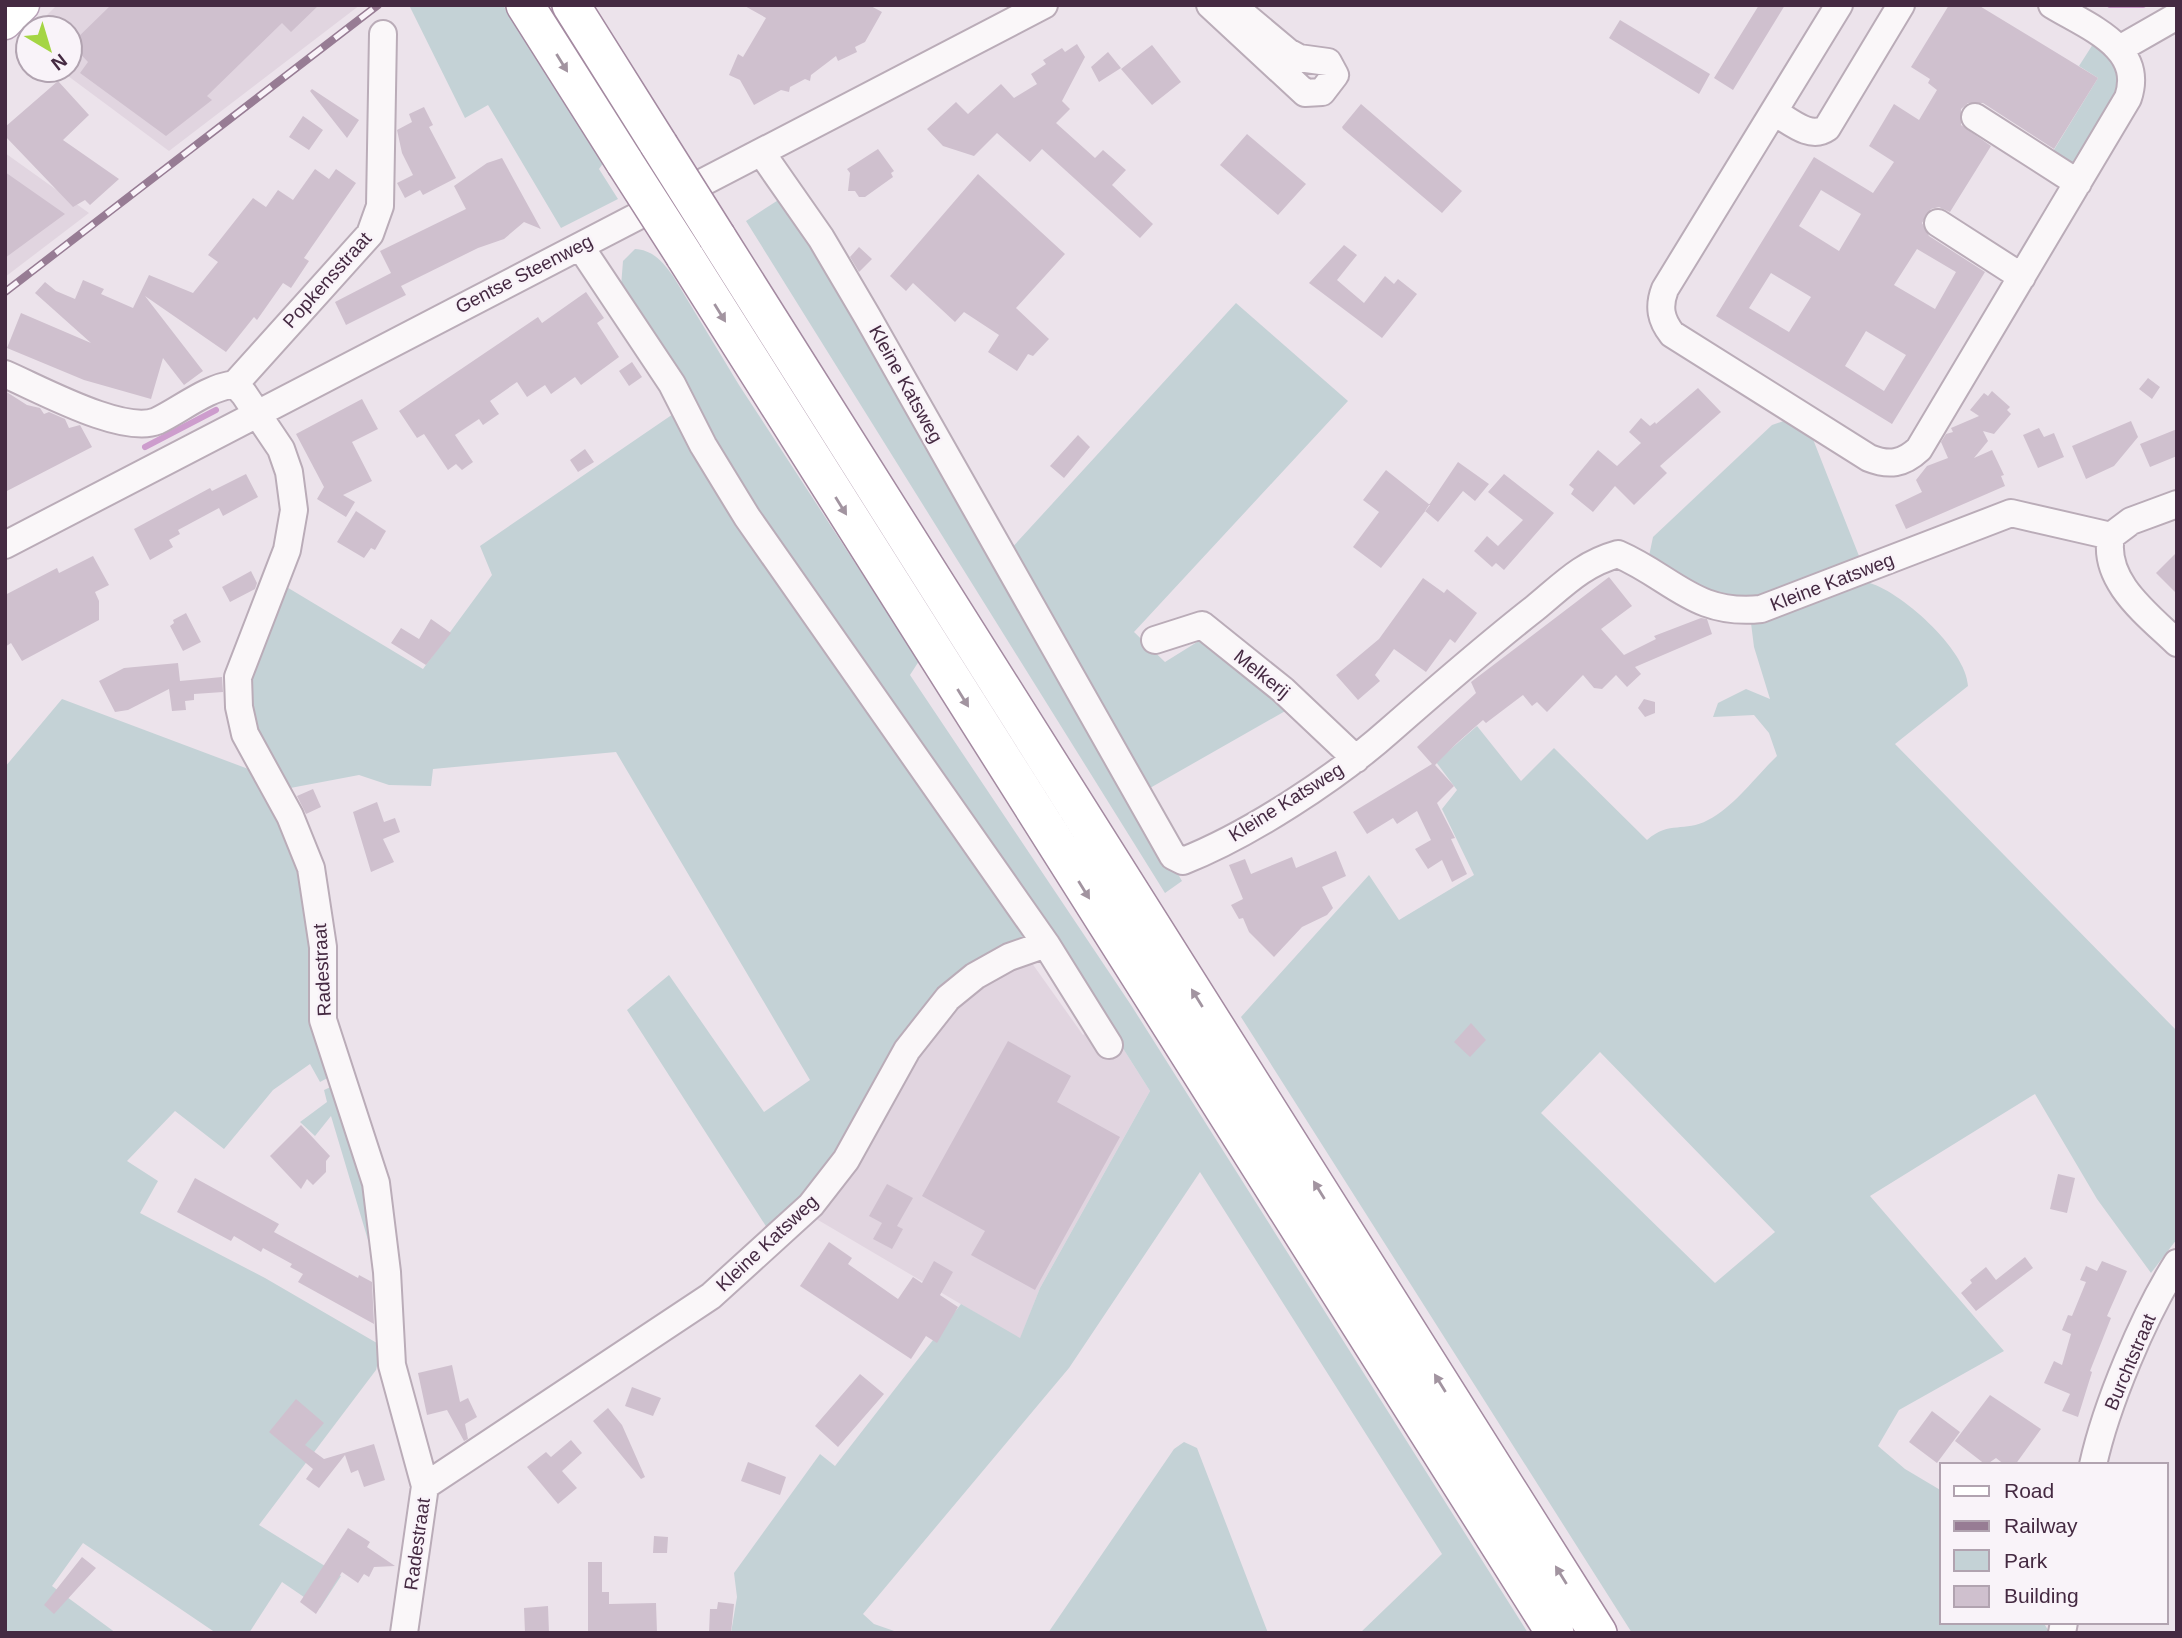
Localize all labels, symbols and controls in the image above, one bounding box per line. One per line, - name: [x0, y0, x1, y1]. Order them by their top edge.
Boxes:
- north arrow: [14, 14, 84, 84]
- text: N: [47, 50, 71, 75]
- one-way arrow: [555, 53, 568, 73]
- street label: Popkensstraat: [279, 227, 376, 332]
- street label: Gentse Steenweg: [452, 230, 596, 318]
- one-way arrow: [713, 304, 726, 323]
- street label: Kleine Katsweg: [865, 322, 947, 446]
- one-way arrow: [834, 496, 847, 516]
- street label: Kleine Katsweg: [1767, 549, 1897, 615]
- street label: Melkerij: [1230, 645, 1294, 703]
- one-way arrow: [956, 689, 969, 708]
- street label: Kleine Katsweg: [1225, 758, 1347, 846]
- one-way arrow: [1078, 881, 1091, 900]
- street label: Radestraat: [309, 922, 335, 1017]
- one-way arrow: [1190, 988, 1203, 1008]
- one-way arrow: [1312, 1180, 1325, 1200]
- street label: Kleine Katsweg: [712, 1191, 822, 1295]
- street label: Burchtstraat: [2100, 1310, 2160, 1413]
- one-way arrow: [1434, 1373, 1447, 1392]
- legend: [1940, 1463, 2168, 1624]
- text: Road: [2004, 1479, 2054, 1502]
- street label: Radestraat: [400, 1496, 434, 1591]
- text: Railway: [2004, 1514, 2078, 1537]
- text: Park: [2004, 1549, 2048, 1572]
- one-way arrow: [1555, 1565, 1568, 1585]
- text: Building: [2004, 1584, 2079, 1607]

